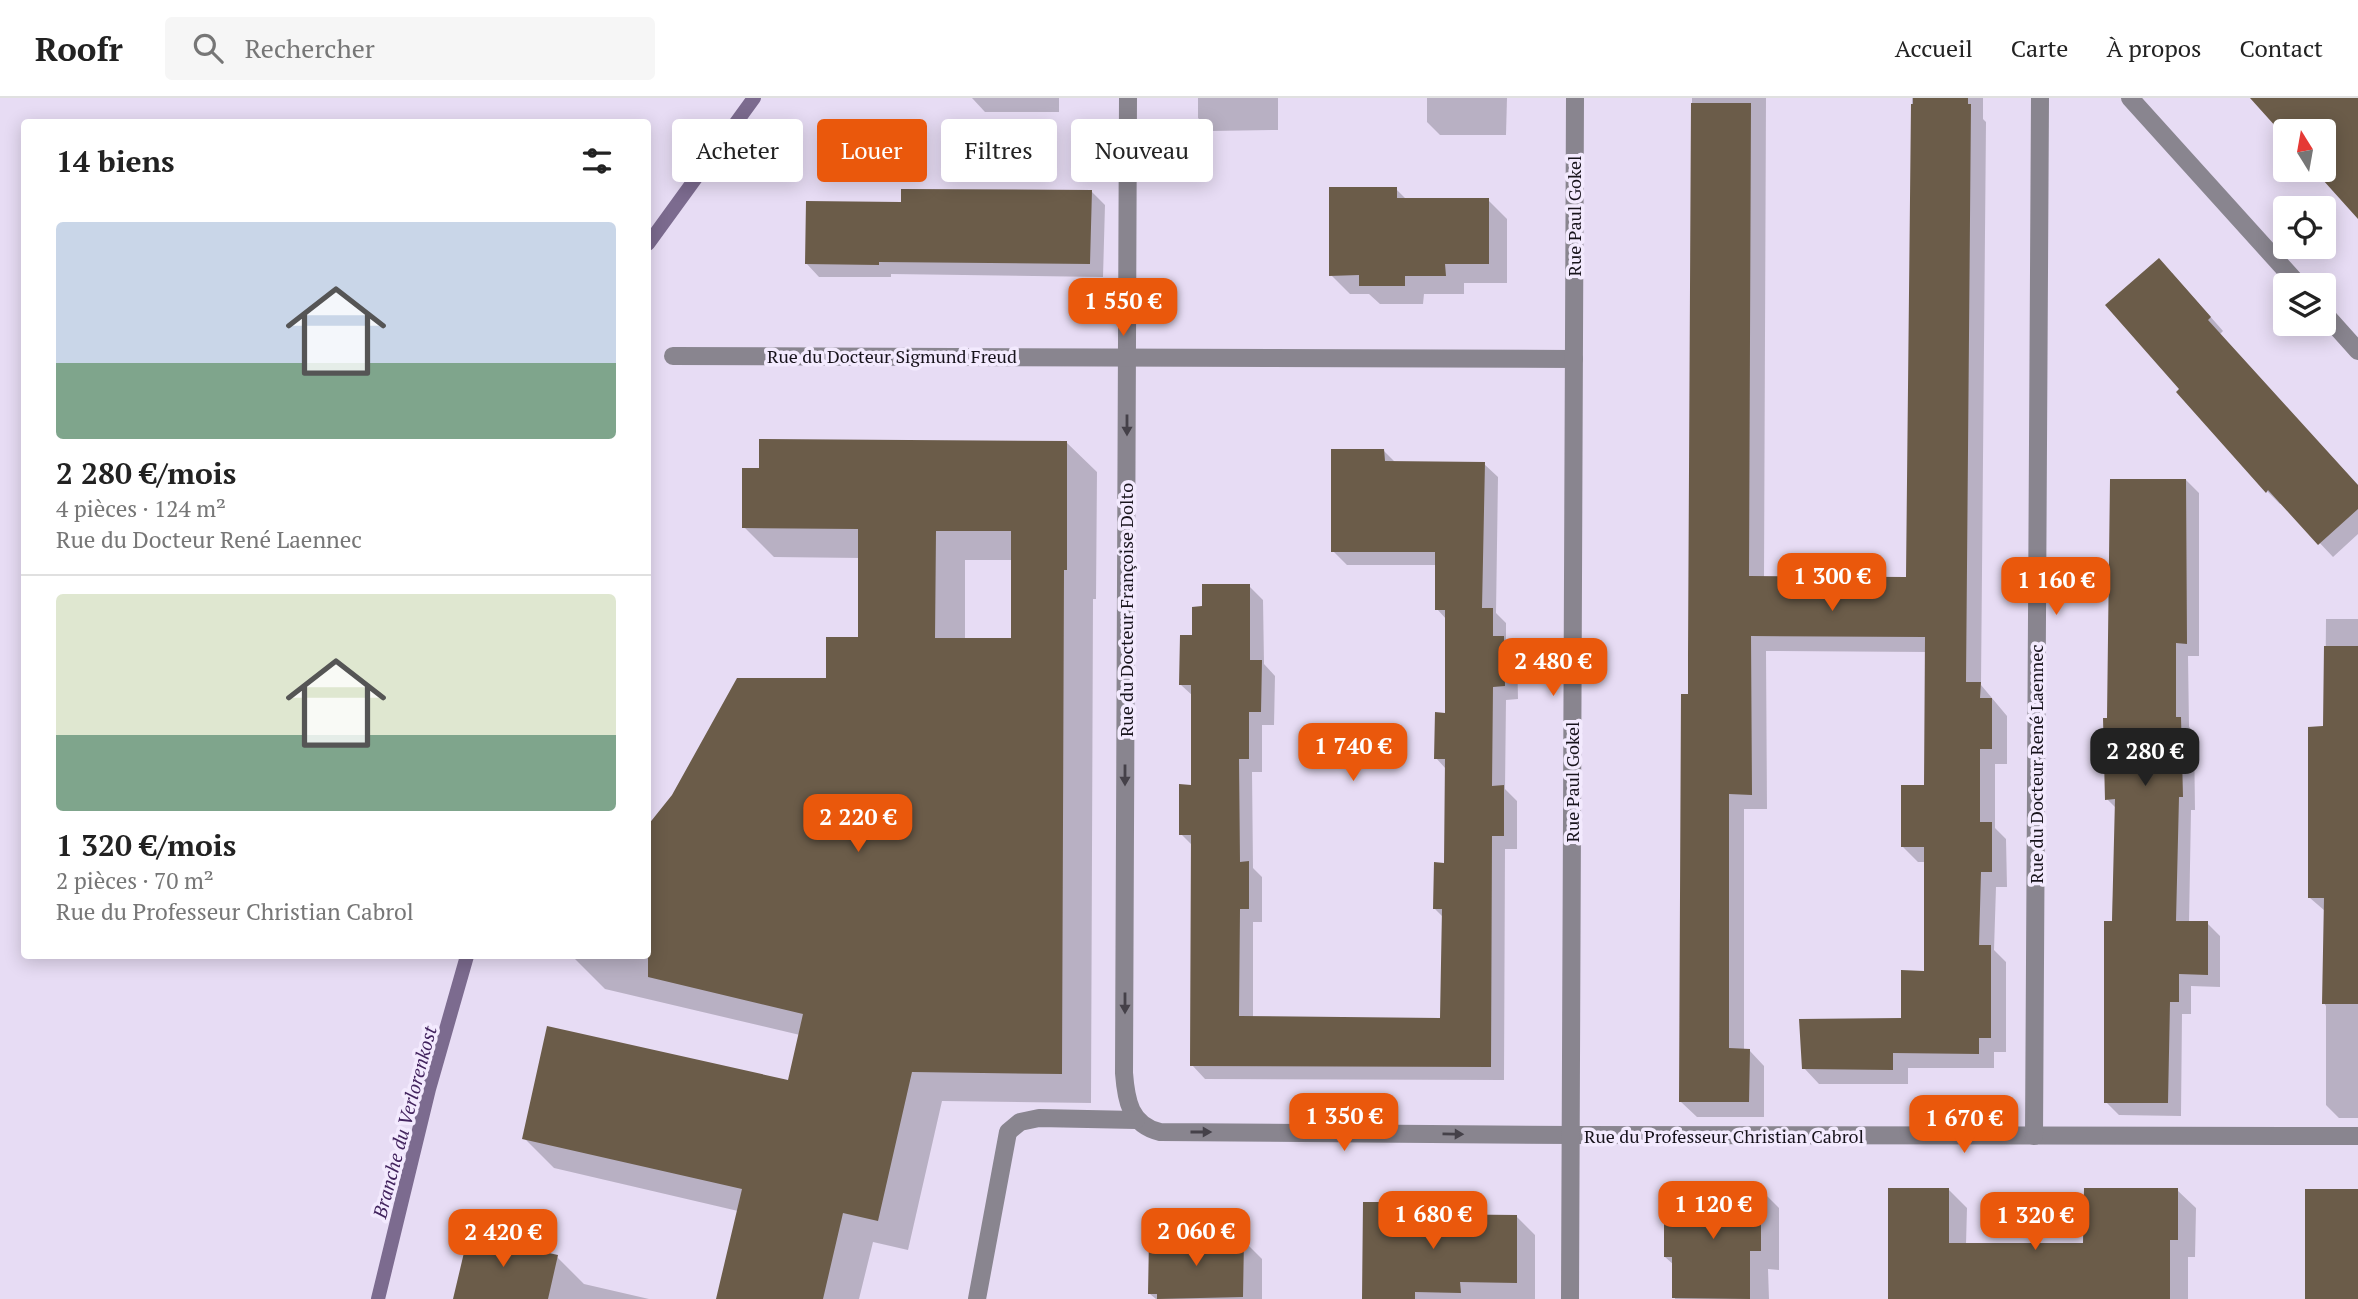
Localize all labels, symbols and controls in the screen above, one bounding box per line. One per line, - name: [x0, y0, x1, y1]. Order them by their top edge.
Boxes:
- search box: [165, 17, 655, 80]
- text: Roofr: [35, 27, 123, 70]
- icon: search: [189, 29, 227, 67]
- text: Rechercher: [245, 31, 375, 65]
- text: Accueil: [1895, 32, 1973, 64]
- text: Carte: [2011, 32, 2068, 64]
- text: À propos: [2106, 32, 2202, 64]
- text: Contact: [2240, 32, 2323, 64]
- chip: Acheter: [672, 119, 803, 182]
- chip: Louer: [817, 119, 927, 182]
- chip: Filtres: [941, 119, 1057, 182]
- chip: Nouveau: [1071, 119, 1213, 182]
- north arrow: [2273, 119, 2336, 182]
- map controls: [2273, 119, 2336, 336]
- text: 14 biens: [56, 141, 175, 181]
- icon: filters: [578, 142, 616, 180]
- street label: Rue Paul Gokel: [1562, 155, 1586, 277]
- button: locate: [2273, 196, 2336, 259]
- icon: home: [273, 268, 399, 394]
- button: layers: [2273, 273, 2336, 336]
- pin: 1 550 €: [1058, 278, 1188, 338]
- text: 1 550 €: [1084, 285, 1162, 316]
- street label: Rue du Docteur Sigmund Freud: [767, 344, 1017, 368]
- one-way arrow: [1121, 415, 1133, 437]
- text: 2 280 €/mois: [56, 453, 236, 493]
- street label: Rue du Docteur Françoise Dolto: [1114, 483, 1138, 737]
- text: 4 pièces · 124 m²: [56, 493, 226, 524]
- text: Rue du Docteur René Laennec: [56, 524, 362, 555]
- pin: 1 300 €: [1767, 554, 1897, 613]
- pin: 1 160 €: [1991, 558, 2121, 617]
- text: 1 300 €: [1793, 560, 1871, 591]
- text: 1 160 €: [2017, 564, 2095, 595]
- pin: 2 480 €: [1488, 638, 1618, 698]
- icon: home: [273, 640, 399, 766]
- street label: Rue du Docteur René Laennec: [2024, 644, 2048, 884]
- text: 2 480 €: [1514, 645, 1592, 676]
- street label: Rue Paul Gokel: [1560, 721, 1584, 843]
- pin: 1 740 €: [1288, 724, 1418, 783]
- pin: 2 280 €: [2080, 728, 2210, 788]
- text: 1 740 €: [1314, 730, 1392, 761]
- text: 2 280 €: [2106, 735, 2184, 766]
- one-way arrow: [1120, 765, 1131, 787]
- pin: 2 220 €: [793, 794, 923, 854]
- text: 2 220 €: [819, 801, 897, 832]
- text: 1 320 €/mois: [56, 825, 236, 865]
- text: 2 pièces · 70 m²: [56, 865, 214, 896]
- text: Rue du Professeur Christian Cabrol: [56, 896, 414, 927]
- one-way arrow: [1119, 992, 1130, 1014]
- water label: Branche du Verlorenkost: [366, 1023, 442, 1222]
- pin: 1 350 €: [1279, 1094, 1409, 1153]
- pin: 1 670 €: [1899, 1096, 2029, 1155]
- text: 1 350 €: [1305, 1100, 1383, 1131]
- text: 1 670 €: [1925, 1102, 2003, 1133]
- street label: Rue du Professeur Christian Cabrol: [1584, 1124, 1864, 1148]
- one-way arrow: [1190, 1126, 1212, 1138]
- one-way arrow: [1442, 1128, 1464, 1140]
- pin: 1 120 €: [1648, 1182, 1778, 1241]
- text: 1 120 €: [1674, 1188, 1752, 1219]
- pin: 1 680 €: [1368, 1192, 1498, 1251]
- pin: 1 320 €: [1970, 1192, 2100, 1252]
- text: 1 680 €: [1394, 1198, 1472, 1229]
- text: 1 320 €: [1996, 1199, 2074, 1230]
- pin: 2 060 €: [1131, 1208, 1261, 1268]
- pin: 2 420 €: [438, 1210, 568, 1269]
- text: 2 060 €: [1157, 1215, 1235, 1246]
- text: 2 420 €: [464, 1216, 542, 1247]

